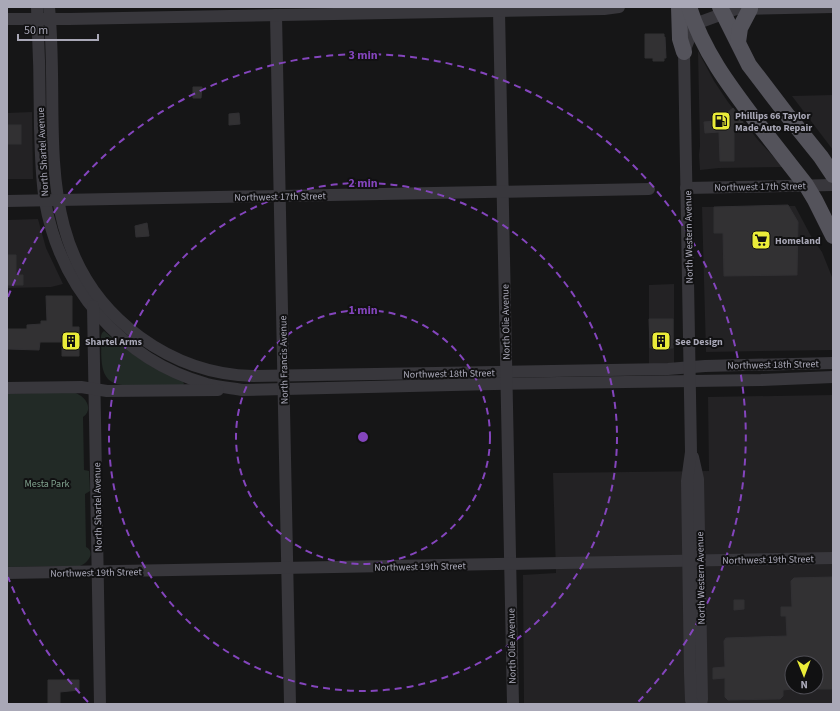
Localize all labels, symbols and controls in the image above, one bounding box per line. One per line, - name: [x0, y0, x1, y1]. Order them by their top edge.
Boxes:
- scale bar: [18, 16, 98, 42]
- text: 50 m: [24, 22, 48, 39]
- text: 3 min: [348, 47, 378, 64]
- street label: North Shartel Avenue: [34, 107, 52, 197]
- place label: Phillips 66 Taylor Made Auto Repair: [735, 109, 812, 135]
- fuel station icon: Phillips 66 Taylor Made Auto Repair: [710, 110, 732, 132]
- text: 2 min: [348, 175, 378, 192]
- street label: Northwest 17th Street: [714, 179, 806, 195]
- street label: Northwest 17th Street: [234, 189, 326, 205]
- street label: North Western Avenue: [681, 190, 697, 284]
- supermarket icon: Homeland: [750, 229, 772, 251]
- place label: Homeland: [775, 234, 821, 248]
- street label: North Olie Avenue: [498, 284, 514, 360]
- text: 1 min: [348, 302, 378, 319]
- street label: North Francis Avenue: [276, 315, 292, 404]
- building icon: Shartel Arms: [60, 330, 82, 352]
- building icon: See Design: [650, 330, 672, 352]
- place label: Shartel Arms: [85, 335, 142, 349]
- place label: See Design: [675, 335, 723, 349]
- street label: Northwest 18th Street: [727, 357, 819, 373]
- street label: Northwest 18th Street: [403, 366, 495, 382]
- centre of rings: [356, 430, 370, 444]
- street label: North Shartel Avenue: [90, 462, 106, 552]
- park label: Mesta Park: [24, 477, 70, 491]
- street label: North Western Avenue: [693, 531, 709, 625]
- street label: Northwest 19th Street: [722, 552, 814, 568]
- street label: Northwest 19th Street: [374, 559, 466, 575]
- street label: Northwest 19th Street: [50, 565, 142, 581]
- street label: North Olie Avenue: [504, 608, 520, 684]
- north arrow: [784, 655, 824, 695]
- text: N: [800, 677, 808, 692]

